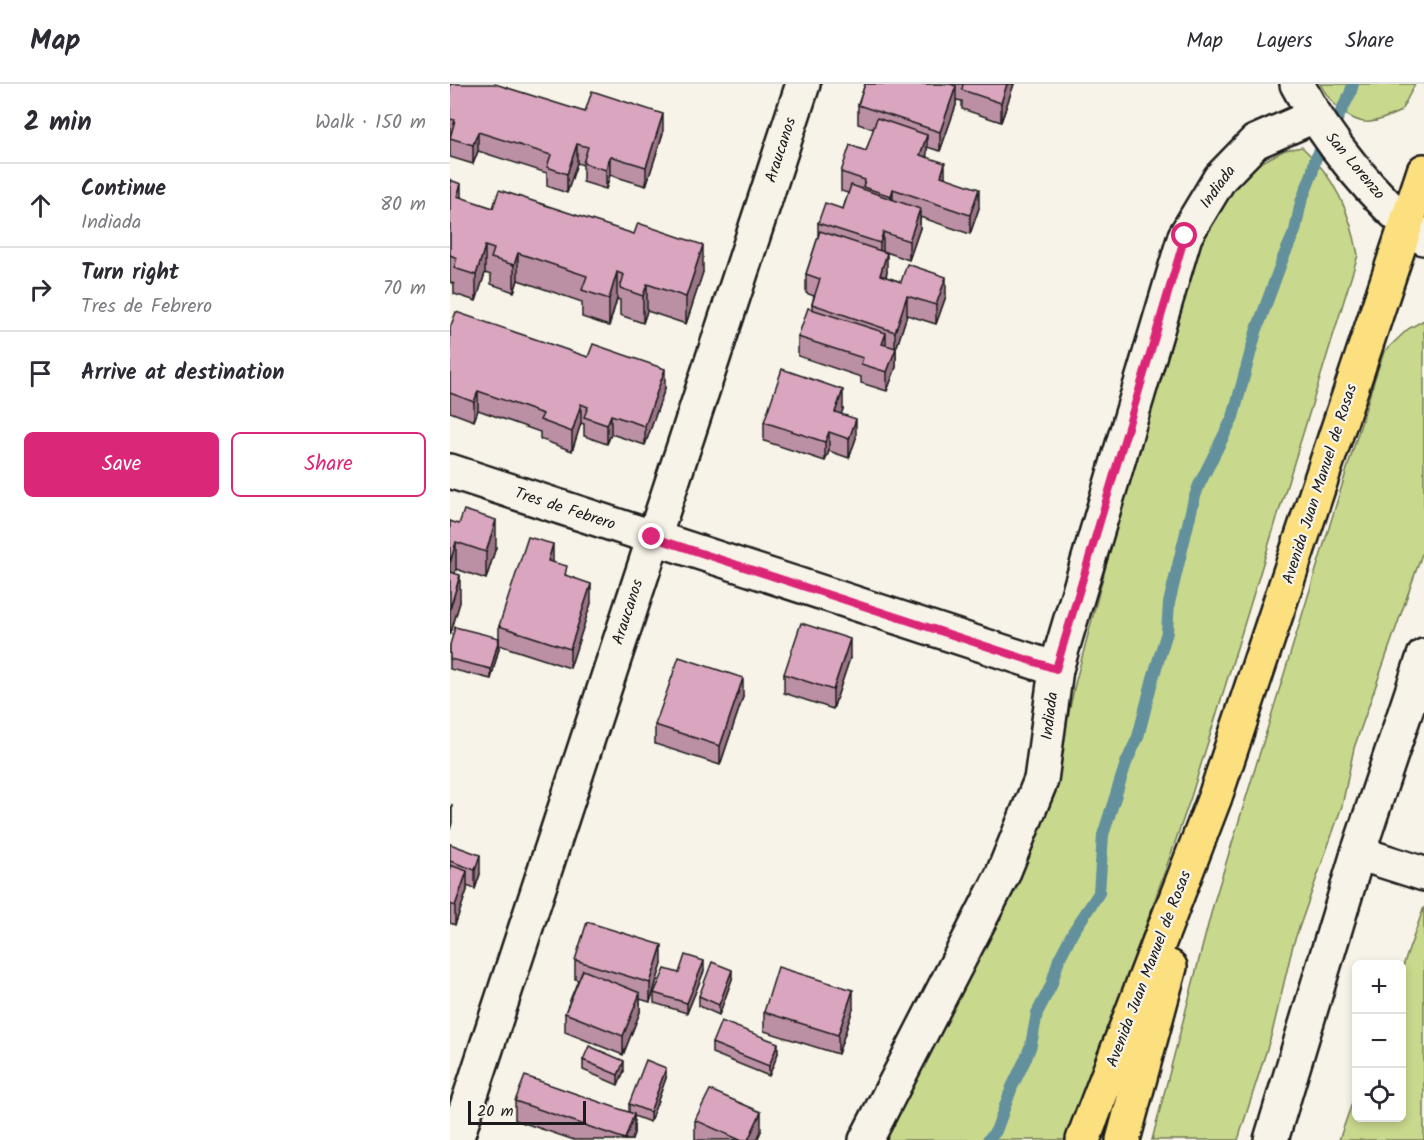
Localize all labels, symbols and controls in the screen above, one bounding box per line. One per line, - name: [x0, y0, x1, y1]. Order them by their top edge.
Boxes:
- text: Map: [30, 19, 81, 64]
- text: Map: [1186, 25, 1223, 58]
- text: Layers: [1256, 25, 1312, 58]
- text: Share: [1345, 25, 1394, 58]
- text: 2 min: [24, 102, 92, 144]
- text: Walk · 150 m: [315, 107, 426, 139]
- street label: Araucanos: [759, 114, 803, 186]
- street label: San Lorenzo: [1319, 126, 1391, 206]
- street label: Indiada: [1194, 160, 1242, 214]
- text: Continue: [81, 172, 166, 207]
- icon: ahead: [24, 189, 57, 222]
- text: 80 m: [380, 189, 426, 221]
- text: Indiada: [81, 207, 141, 239]
- route start: [1171, 222, 1197, 248]
- text: Turn right: [81, 256, 179, 291]
- icon: right: [24, 273, 57, 306]
- text: 70 m: [383, 273, 426, 305]
- text: Tres de Febrero: [81, 291, 212, 323]
- text: Arrive at destination: [81, 356, 284, 391]
- icon: arrive: [24, 357, 57, 390]
- street label: Avenida Juan Manuel de Rosas: [1276, 381, 1364, 587]
- button: Save: [24, 432, 219, 497]
- button: Share: [231, 432, 426, 497]
- street label: Tres de Febrero: [511, 481, 619, 537]
- route end: [638, 523, 664, 549]
- street label: Araucanos: [606, 576, 650, 648]
- street label: Indiada: [1035, 691, 1065, 741]
- street label: Avenida Juan Manuel de Rosas: [1100, 867, 1198, 1071]
- map controls: [1352, 960, 1406, 1122]
- button: +: [1352, 960, 1406, 1014]
- button: −: [1352, 1014, 1406, 1068]
- button: locate: [1352, 1068, 1406, 1122]
- scale bar: [468, 1098, 586, 1126]
- text: 20 m: [477, 1099, 513, 1124]

